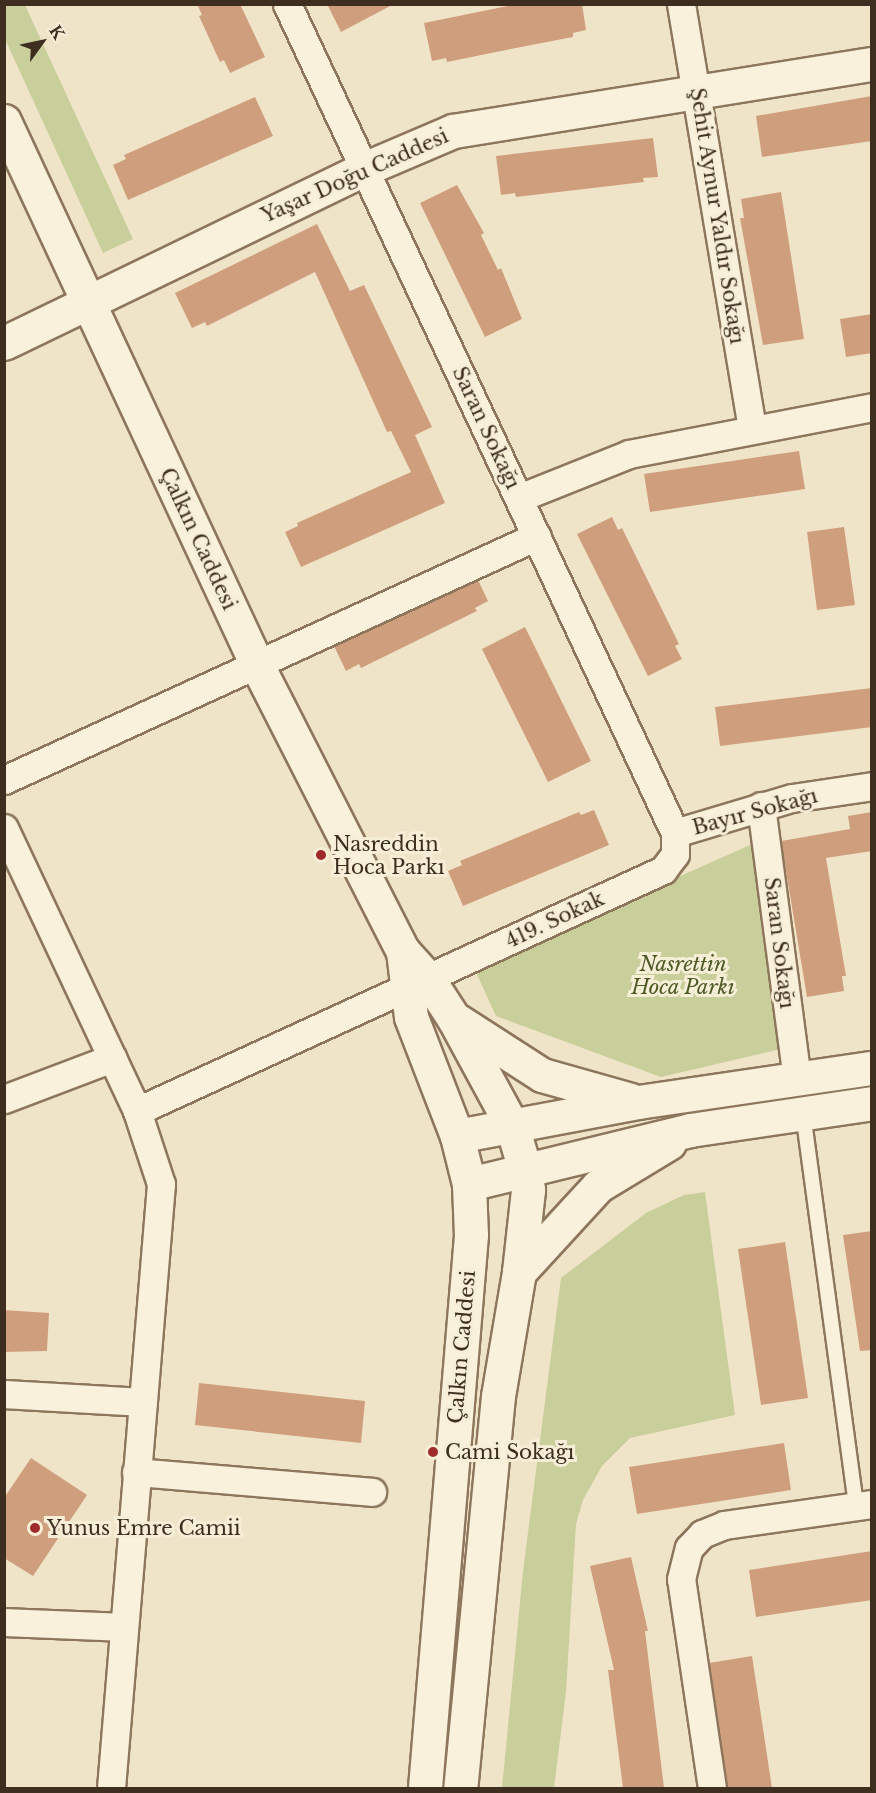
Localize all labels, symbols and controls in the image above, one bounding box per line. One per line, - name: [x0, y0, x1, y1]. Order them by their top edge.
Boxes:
- north arrow: [12, 12, 72, 72]
- text: K: [45, 21, 69, 43]
- street label: Şehit Aynur Yaldır Sokağı: [685, 85, 749, 347]
- street label: Yaşar Doğu Caddesi: [258, 124, 452, 228]
- street label: Saran Sokağı: [447, 363, 525, 493]
- street label: Çalkın Caddesi: [155, 464, 241, 614]
- street label: Bayır Sokağı: [690, 784, 820, 840]
- place label: Nasreddin Hoca Parkı: [333, 832, 445, 879]
- marker: Nasreddin Hoca Parkı: [314, 848, 328, 862]
- street label: Saran Sokağı: [759, 876, 799, 1010]
- street label: 419. Sokak: [502, 887, 608, 953]
- park label: Nasrettin Hoca Parkı: [631, 953, 735, 1000]
- street label: Çalkın Caddesi: [443, 1269, 481, 1425]
- place label: Cami Sokağı: [445, 1440, 574, 1464]
- marker: Cami Sokağı: [426, 1445, 440, 1459]
- place label: Yunus Emre Camii: [47, 1516, 241, 1540]
- marker: Yunus Emre Camii: [28, 1521, 42, 1535]

